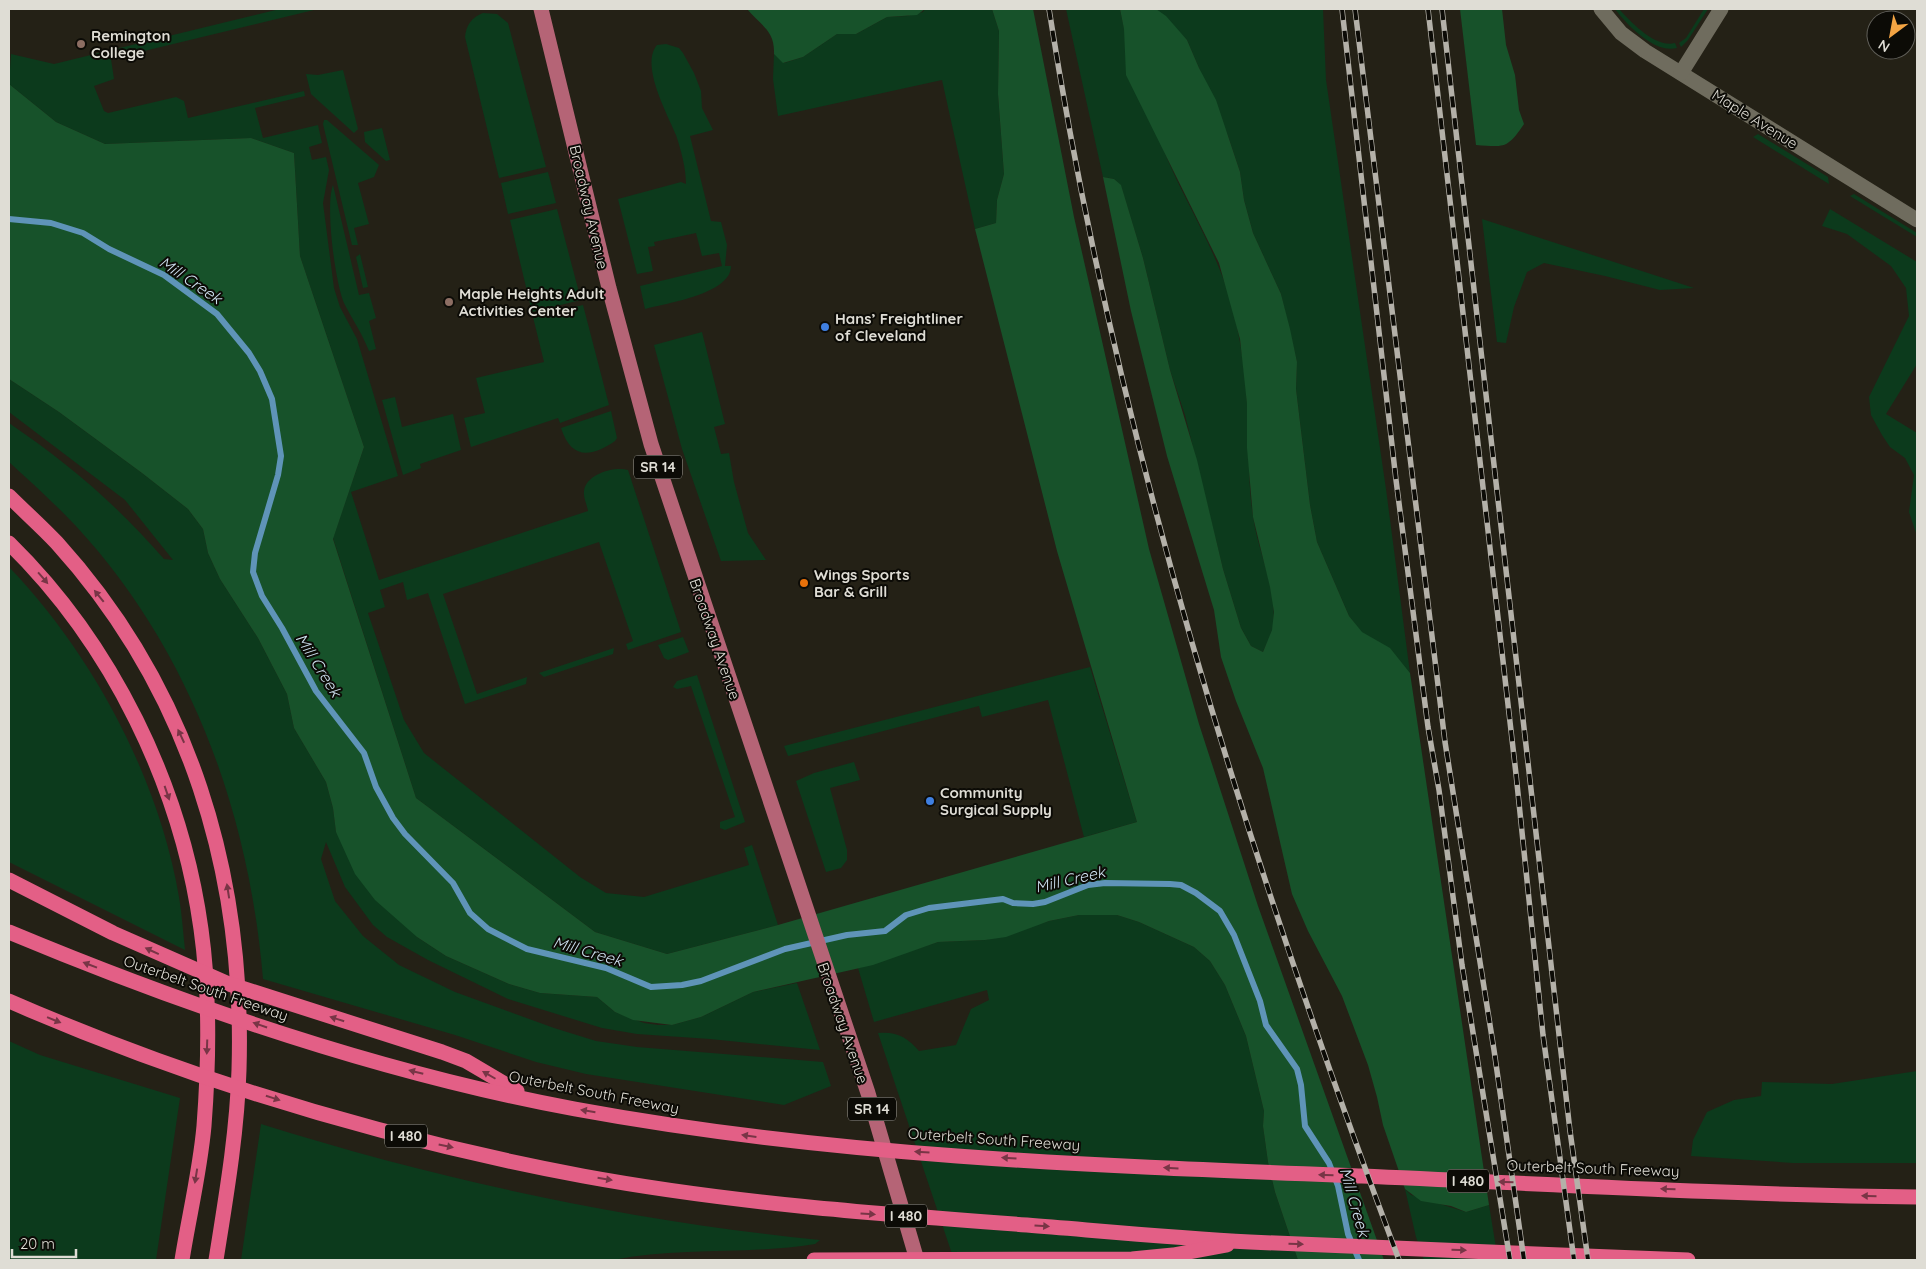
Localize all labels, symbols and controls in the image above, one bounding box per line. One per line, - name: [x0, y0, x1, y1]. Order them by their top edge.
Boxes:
- north arrow: [1866, 10, 1916, 60]
- place label: Remington College: [91, 26, 170, 62]
- text: N: [1875, 36, 1893, 56]
- marker: Remington College: [75, 38, 87, 50]
- street label: Maple Avenue: [1709, 85, 1801, 153]
- street label: Broadway Avenue: [565, 143, 613, 271]
- water label: Mill Creek: [156, 252, 227, 309]
- place label: Maple Heights Adult Activities Center: [459, 284, 605, 320]
- marker: Maple Heights Adult Activities Center: [443, 296, 455, 308]
- place label: Hans’ Freightliner of Cleveland: [835, 309, 963, 345]
- marker: Hans’ Freightliner of Cleveland: [819, 321, 831, 333]
- road number: SR 14: [634, 456, 682, 478]
- place label: Wings Sports Bar & Grill: [814, 565, 909, 601]
- one-way arrow: [37, 571, 48, 584]
- street label: Broadway Avenue: [685, 576, 745, 702]
- marker: Wings Sports Bar & Grill: [798, 577, 810, 589]
- one-way arrow: [94, 590, 105, 603]
- water label: Mill Creek: [292, 629, 347, 702]
- one-way arrow: [177, 729, 185, 743]
- place label: Community Surgical Supply: [940, 783, 1052, 819]
- one-way arrow: [163, 786, 171, 801]
- marker: Community Surgical Supply: [924, 795, 936, 807]
- water label: Mill Creek: [1033, 861, 1108, 897]
- one-way arrow: [223, 883, 231, 899]
- water label: Mill Creek: [551, 932, 626, 971]
- one-way arrow: [145, 947, 159, 955]
- street label: Outerbelt South Freeway: [121, 951, 291, 1025]
- street label: Broadway Avenue: [813, 960, 873, 1086]
- one-way arrow: [83, 961, 98, 969]
- one-way arrow: [330, 1014, 345, 1022]
- one-way arrow: [47, 1016, 61, 1024]
- one-way arrow: [252, 1021, 267, 1029]
- one-way arrow: [203, 1040, 211, 1056]
- street label: Outerbelt South Freeway: [507, 1066, 681, 1118]
- one-way arrow: [408, 1068, 423, 1076]
- one-way arrow: [483, 1071, 496, 1080]
- one-way arrow: [265, 1095, 280, 1103]
- road number: SR 14: [848, 1098, 896, 1120]
- one-way arrow: [580, 1107, 596, 1115]
- street label: Outerbelt South Freeway: [907, 1123, 1081, 1155]
- road number: I 480: [385, 1124, 427, 1148]
- one-way arrow: [741, 1132, 757, 1140]
- one-way arrow: [439, 1142, 454, 1150]
- one-way arrow: [914, 1148, 930, 1156]
- one-way arrow: [1001, 1154, 1017, 1162]
- street label: Outerbelt South Freeway: [1506, 1155, 1680, 1181]
- one-way arrow: [1163, 1163, 1179, 1171]
- water label: Mill Creek: [1336, 1165, 1375, 1240]
- one-way arrow: [192, 1168, 200, 1184]
- road number: I 480: [1447, 1170, 1489, 1192]
- one-way arrow: [1318, 1171, 1334, 1179]
- one-way arrow: [597, 1176, 613, 1184]
- one-way arrow: [1497, 1178, 1513, 1186]
- one-way arrow: [1660, 1185, 1676, 1193]
- one-way arrow: [1860, 1192, 1876, 1200]
- road number: I 480: [885, 1204, 927, 1228]
- one-way arrow: [860, 1210, 876, 1218]
- one-way arrow: [1034, 1223, 1050, 1231]
- scale bar: [12, 1226, 76, 1258]
- text: 20 m: [20, 1234, 55, 1253]
- one-way arrow: [1289, 1240, 1305, 1248]
- one-way arrow: [1451, 1247, 1467, 1255]

